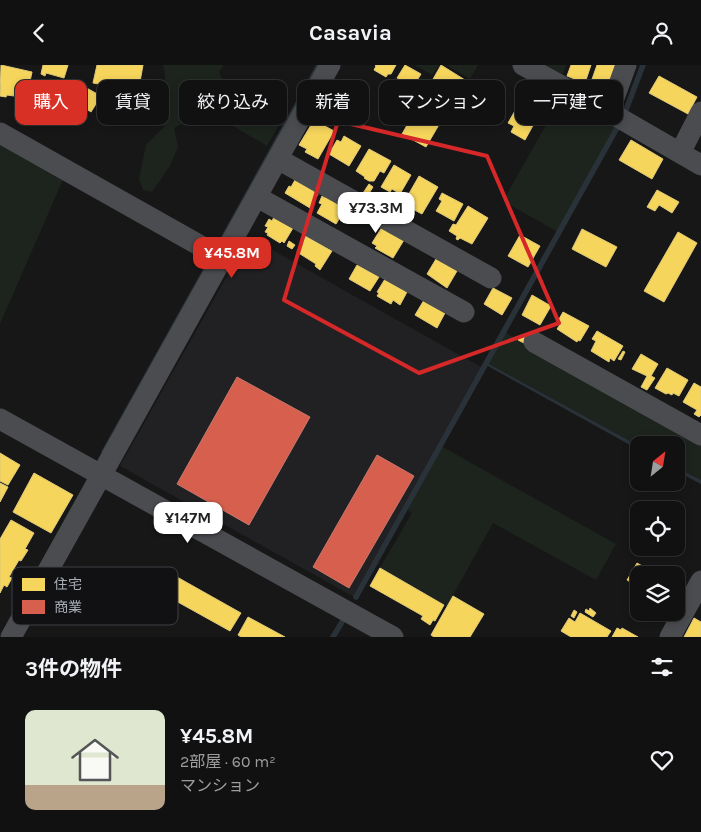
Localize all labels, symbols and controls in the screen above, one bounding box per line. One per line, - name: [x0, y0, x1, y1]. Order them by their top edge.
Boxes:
- icon: back: [25, 19, 53, 47]
- icon: person: [648, 19, 676, 47]
- text: Casavia: [309, 20, 392, 46]
- chip: 購入: [15, 80, 87, 125]
- chip: 賃貸: [97, 80, 169, 125]
- chip: 絞り込み: [179, 80, 287, 125]
- chip: 新着: [297, 80, 369, 125]
- chip: マンション: [379, 80, 505, 125]
- chip: 一戸建て: [515, 80, 623, 125]
- pin: ¥73.3M: [335, 191, 417, 234]
- text: ¥73.3M: [349, 198, 403, 217]
- pin: ¥45.8M: [191, 237, 273, 279]
- text: ¥45.8M: [204, 243, 260, 262]
- north arrow: [630, 436, 685, 491]
- map controls: [630, 436, 685, 621]
- pin: ¥147M: [153, 501, 223, 544]
- button: locate: [630, 501, 685, 556]
- text: ¥147M: [165, 508, 211, 527]
- button: layers: [630, 566, 685, 621]
- legend: [12, 567, 178, 625]
- text: 住宅: [54, 576, 82, 593]
- text: 商業: [54, 599, 82, 616]
- icon: filters: [648, 653, 676, 681]
- text: 3件の物件: [25, 657, 122, 681]
- text: ¥45.8M: [180, 724, 254, 748]
- icon: home: [65, 730, 125, 790]
- icon: heart: [648, 746, 676, 774]
- text: 2部屋 · 60 m²: [180, 752, 276, 771]
- text: マンション: [180, 776, 260, 795]

